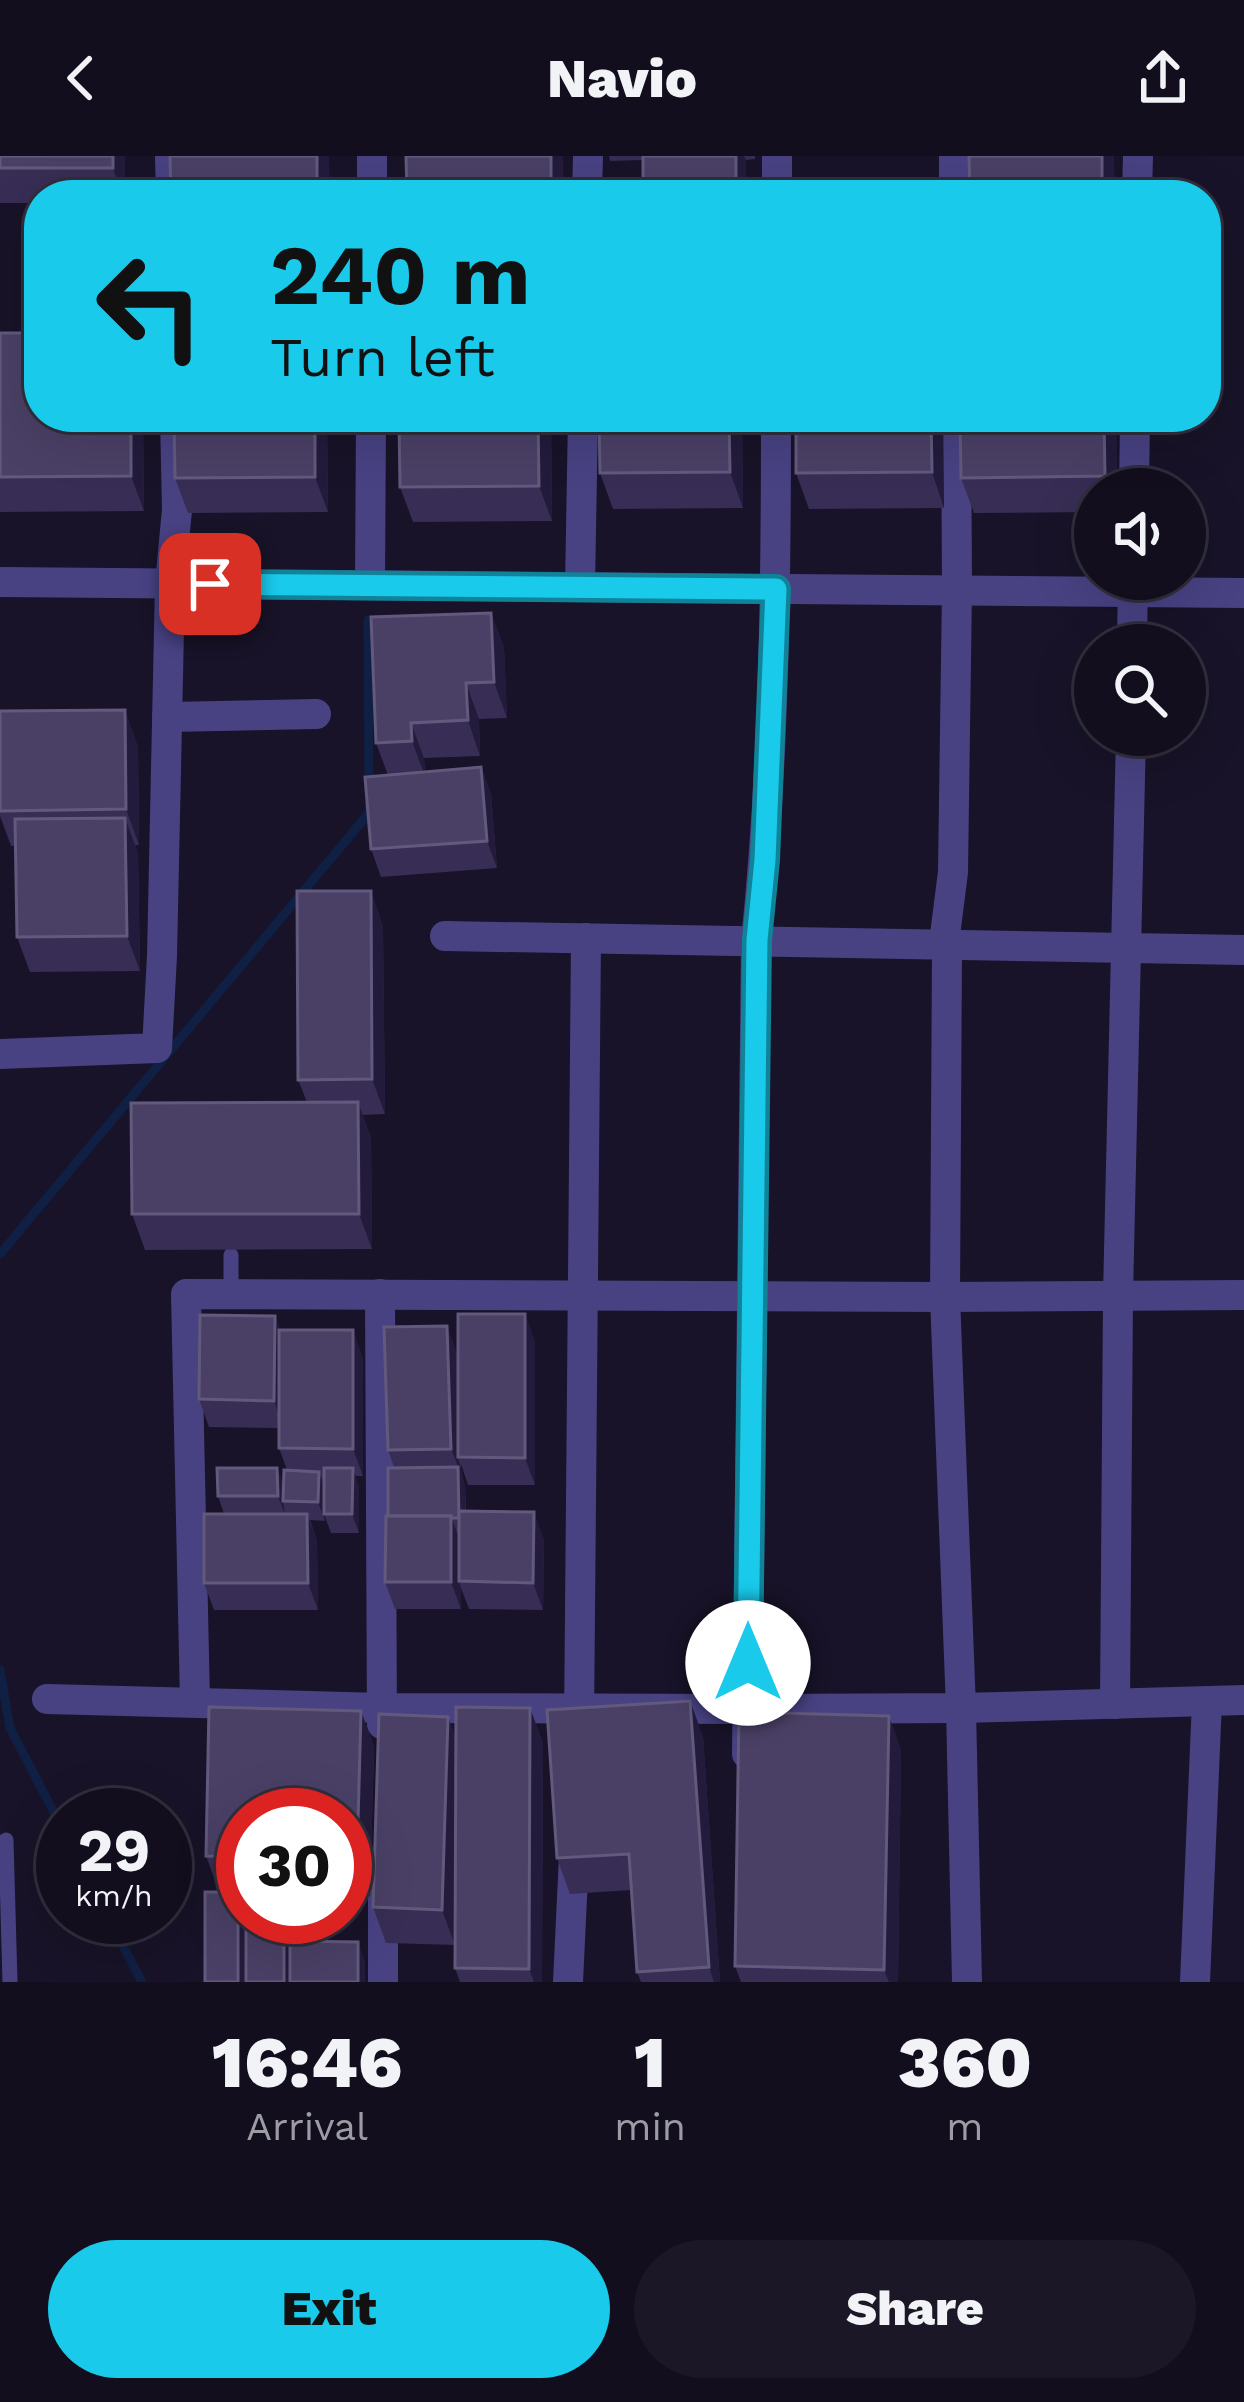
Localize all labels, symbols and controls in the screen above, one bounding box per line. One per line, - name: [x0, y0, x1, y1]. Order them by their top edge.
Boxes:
- icon: back: [48, 45, 114, 111]
- icon: share: [1130, 45, 1196, 111]
- text: Navio: [547, 47, 697, 110]
- text: 240 m: [270, 226, 531, 324]
- icon: left: [72, 228, 228, 384]
- text: Turn left: [270, 326, 495, 389]
- map controls: [1074, 468, 1206, 756]
- button: sound: [1074, 468, 1206, 600]
- pin: [159, 533, 261, 635]
- icon: arrive: [177, 551, 243, 617]
- button: search: [1074, 624, 1206, 756]
- position arrow: [685, 1600, 811, 1726]
- speed limit sign: 30: [216, 1788, 372, 1944]
- text: 29: [78, 1815, 150, 1886]
- text: km/h: [75, 1878, 153, 1913]
- text: 16:46: [212, 2020, 402, 2104]
- text: 1: [634, 2020, 666, 2104]
- text: 360: [898, 2020, 1032, 2104]
- text: Arrival: [246, 2104, 368, 2149]
- text: min: [614, 2104, 686, 2149]
- text: m: [946, 2104, 984, 2149]
- button: Exit: [48, 2240, 610, 2378]
- button: Share: [634, 2240, 1196, 2378]

